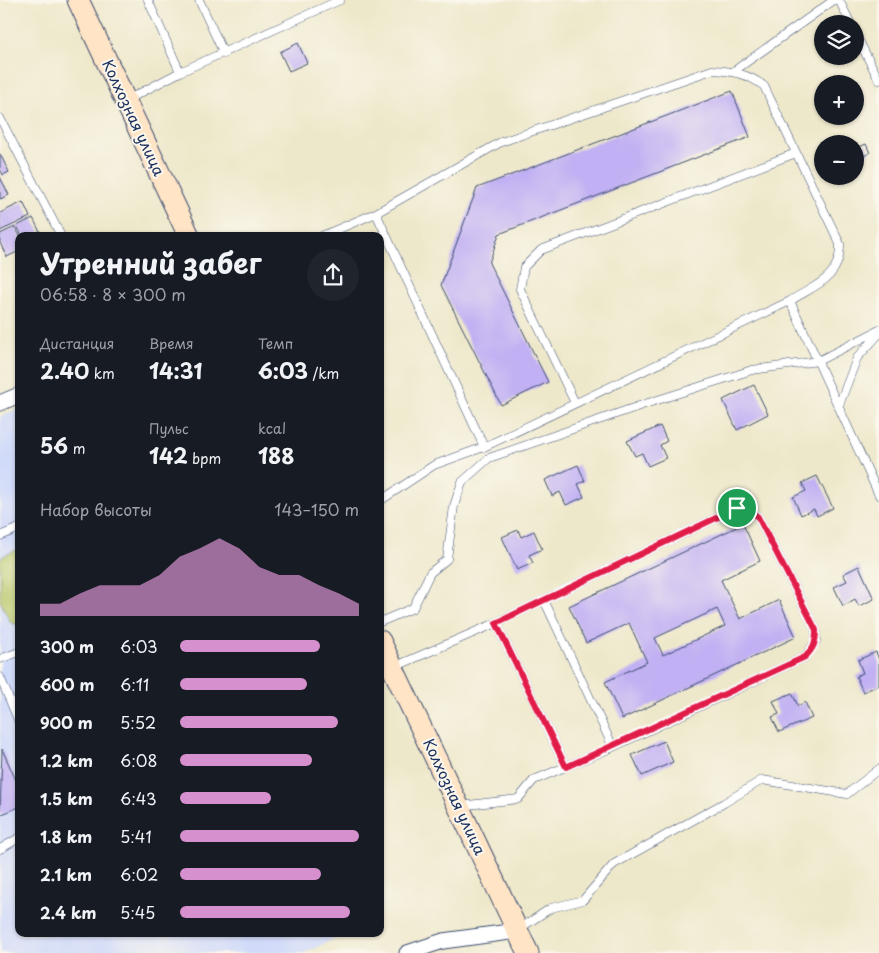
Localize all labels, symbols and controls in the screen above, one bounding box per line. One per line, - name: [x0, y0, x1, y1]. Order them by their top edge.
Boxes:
- map controls: [814, 15, 864, 185]
- button: layers: [814, 15, 864, 65]
- street label: Колхозная улица: [97, 55, 172, 180]
- button: +: [814, 75, 864, 125]
- button: −: [814, 135, 864, 185]
- text: Утренний забег: [40, 241, 261, 284]
- button: share: [307, 249, 359, 301]
- text: 06:58 · 8 × 300 m: [40, 282, 186, 306]
- text: Дистанция: [40, 333, 114, 354]
- text: Время: [149, 333, 194, 354]
- text: Темп: [258, 333, 293, 354]
- text: 2.40: [40, 354, 89, 386]
- text: 14:31: [149, 354, 202, 386]
- text: 6:03: [258, 354, 308, 386]
- text: km: [89, 363, 115, 384]
- text: /km: [308, 363, 339, 384]
- text: Пульс: [149, 418, 189, 439]
- text: kcal: [258, 418, 286, 439]
- text: 56: [40, 429, 68, 461]
- text: m: [68, 438, 85, 459]
- text: 142: [149, 439, 188, 471]
- text: 188: [258, 439, 294, 471]
- text: bpm: [188, 448, 221, 469]
- pin: [716, 487, 758, 529]
- icon: arrive: [723, 494, 751, 522]
- text: Набор высоты: [40, 497, 152, 521]
- text: 143–150 m: [274, 497, 359, 521]
- text: 300 m: [40, 634, 94, 658]
- text: 6:03: [120, 634, 158, 658]
- text: 600 m: [40, 672, 94, 696]
- text: 6:11: [120, 672, 149, 696]
- text: 900 m: [40, 710, 93, 734]
- text: 5:52: [120, 710, 156, 734]
- street label: Колхозная улица: [418, 734, 493, 859]
- text: 1.2 km: [40, 748, 93, 772]
- text: 6:08: [120, 748, 157, 772]
- text: 1.5 km: [40, 786, 93, 810]
- text: 6:43: [120, 786, 157, 810]
- text: 1.8 km: [40, 824, 92, 848]
- text: 5:41: [120, 824, 152, 848]
- text: 2.1 km: [40, 862, 92, 886]
- text: 6:02: [120, 862, 158, 886]
- text: 2.4 km: [40, 900, 96, 924]
- text: 5:45: [120, 900, 155, 924]

